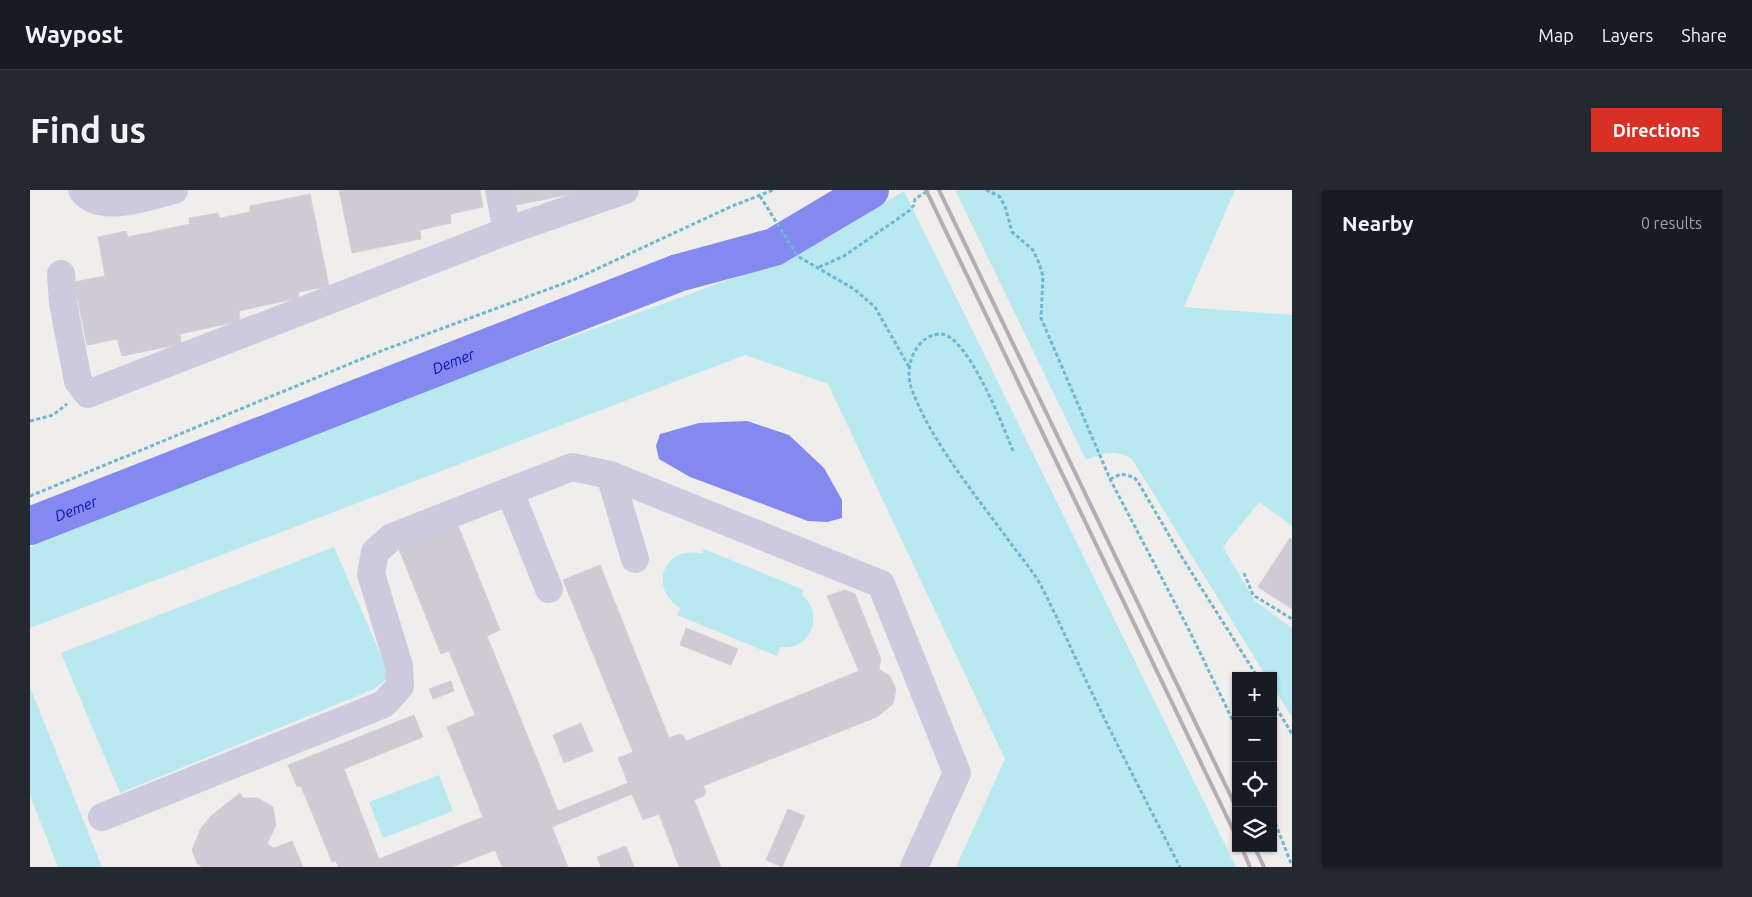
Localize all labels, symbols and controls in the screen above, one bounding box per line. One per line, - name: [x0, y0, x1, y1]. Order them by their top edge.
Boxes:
- text: Waypost: [25, 21, 123, 48]
- text: Map: [1538, 25, 1574, 45]
- text: Layers: [1602, 25, 1653, 45]
- text: Share: [1681, 25, 1727, 45]
- button: Directions: [1591, 108, 1722, 152]
- text: Find us: [30, 110, 146, 150]
- text: Nearby: [1342, 211, 1413, 235]
- text: 0 results: [1641, 214, 1702, 232]
- water label: Demer: [429, 345, 478, 377]
- water label: Demer: [52, 492, 100, 524]
- map controls: [1232, 672, 1277, 852]
- button: +: [1232, 672, 1277, 717]
- button: −: [1232, 717, 1277, 762]
- button: locate: [1232, 762, 1277, 807]
- button: layers: [1232, 807, 1277, 852]

